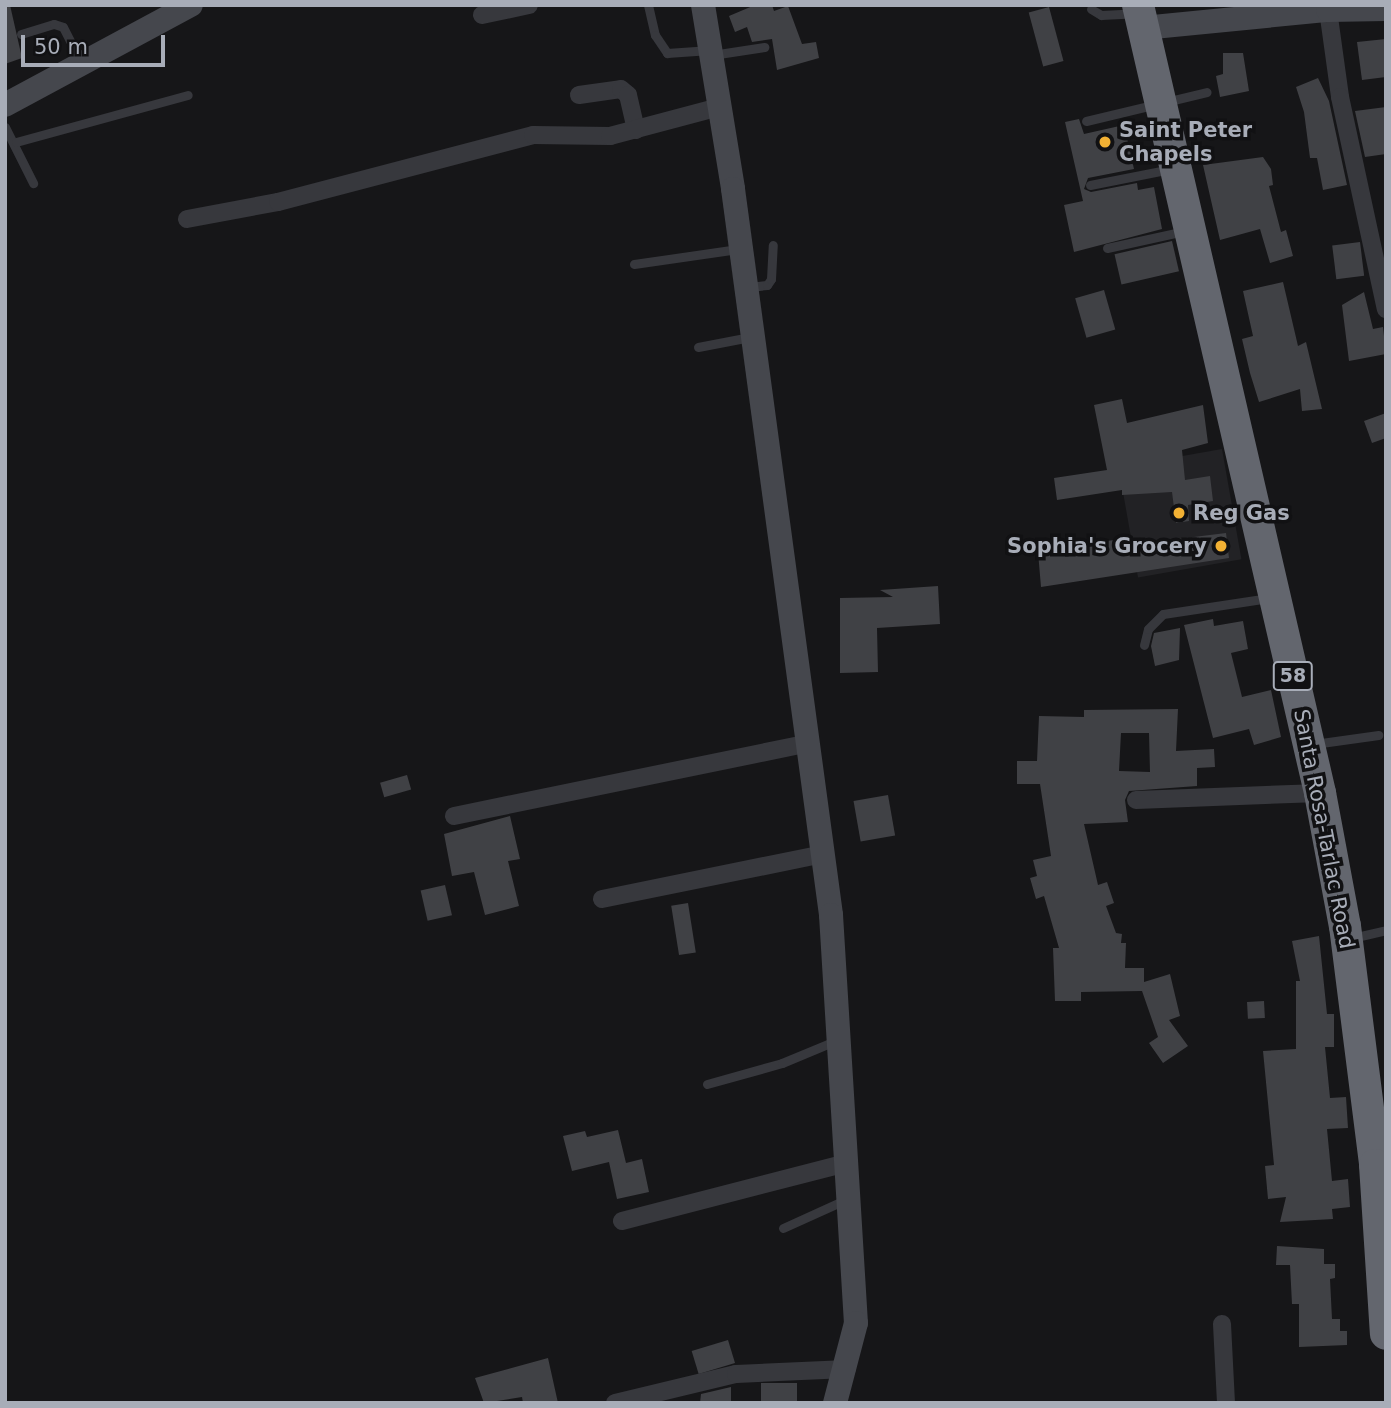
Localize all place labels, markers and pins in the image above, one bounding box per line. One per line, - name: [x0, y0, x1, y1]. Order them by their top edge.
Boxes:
- place label: Saint Peter Chapels: [1119, 117, 1252, 167]
- marker: Saint Peter Chapels: [1097, 134, 1113, 150]
- place label: Reg Gas: [1193, 500, 1290, 526]
- marker: Reg Gas: [1171, 505, 1187, 521]
- place label: Sophia's Grocery: [1007, 533, 1207, 559]
- marker: Sophia's Grocery: [1213, 538, 1229, 554]

